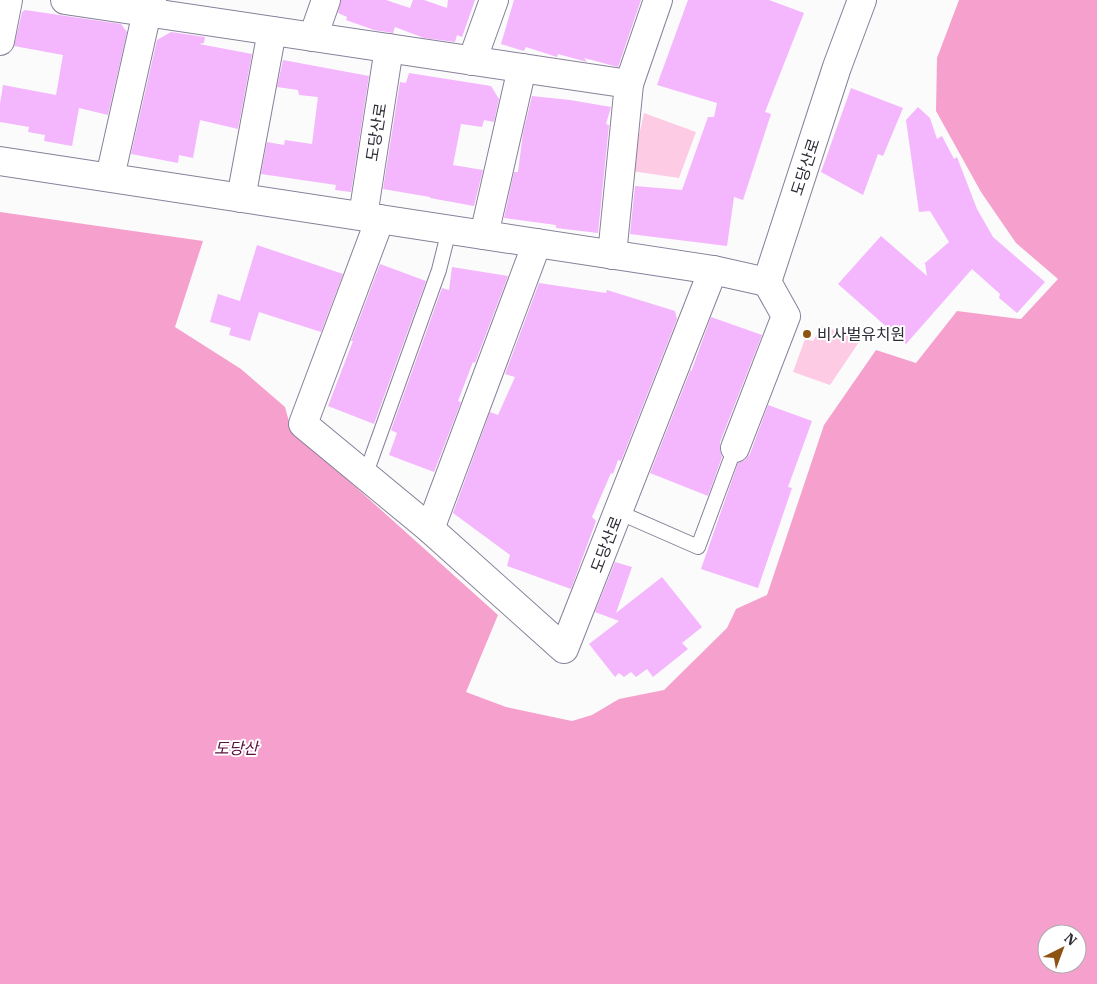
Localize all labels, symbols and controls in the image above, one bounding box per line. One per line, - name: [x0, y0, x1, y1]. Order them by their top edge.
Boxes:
- street label: 도당산로: [362, 101, 391, 163]
- street label: 도당산로: [786, 136, 824, 198]
- place label: 비사벌유치원: [817, 324, 905, 344]
- marker: 비사벌유치원: [801, 328, 813, 340]
- street label: 도당산로: [586, 513, 626, 575]
- park label: 도당산: [214, 738, 260, 758]
- north arrow: [1037, 924, 1087, 974]
- text: N: [1061, 929, 1081, 950]

